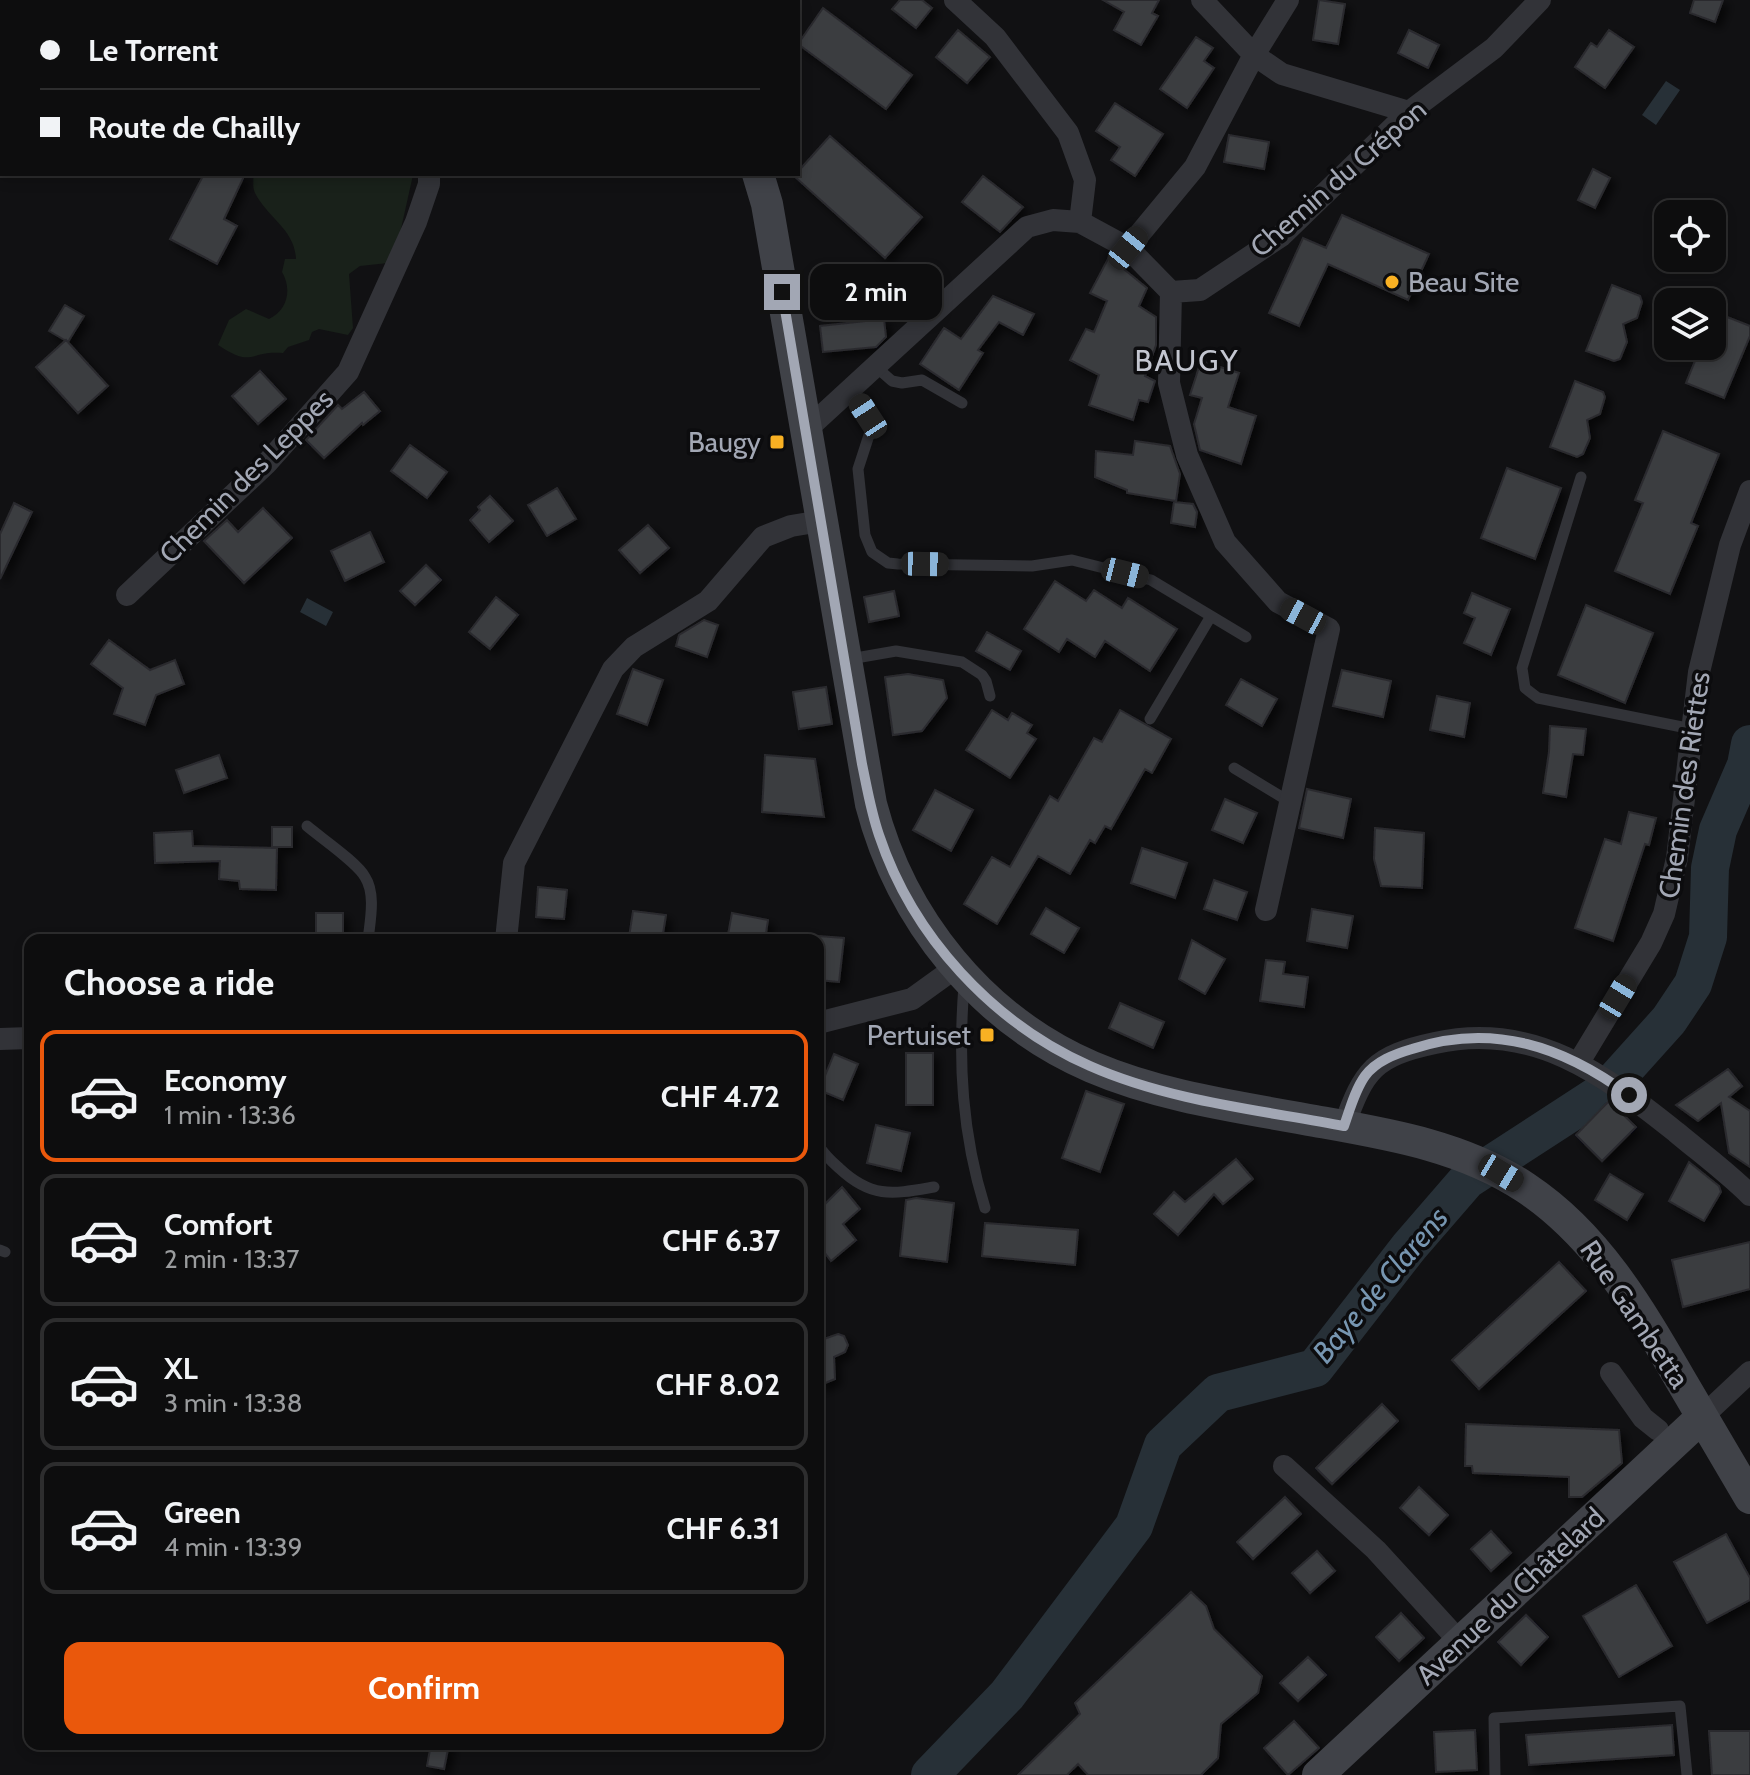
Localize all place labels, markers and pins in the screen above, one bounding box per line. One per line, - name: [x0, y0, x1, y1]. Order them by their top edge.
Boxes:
- place label: Beau Site: [1408, 265, 1519, 299]
- marker: Beau Site: [1383, 273, 1401, 291]
- place label: Baugy: [688, 425, 761, 459]
- marker: Baugy: [768, 433, 786, 451]
- place label: Pertuiset: [867, 1018, 971, 1052]
- marker: Pertuiset: [978, 1026, 996, 1044]

